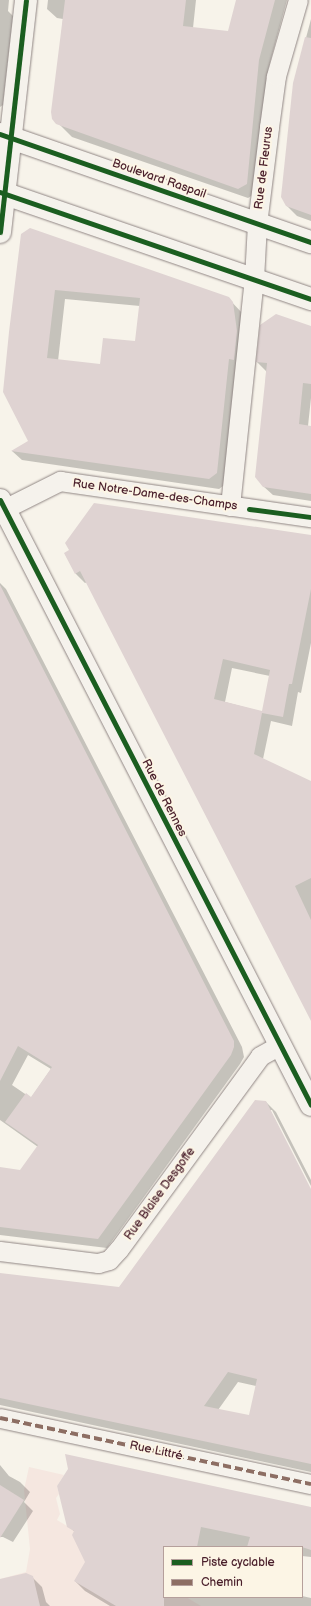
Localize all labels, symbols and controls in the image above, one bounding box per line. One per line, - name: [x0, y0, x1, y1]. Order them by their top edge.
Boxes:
- street label: Rue de Fleurus: [252, 126, 276, 210]
- street label: Boulevard Raspail: [110, 156, 208, 202]
- street label: Rue Notre-Dame-des-Champs: [72, 476, 238, 514]
- street label: Rue de Rennes: [138, 757, 190, 839]
- street label: Rue Blaise Desgoffe: [122, 1145, 198, 1243]
- street label: Rue Littré: [128, 1438, 184, 1464]
- legend: [163, 1546, 303, 1598]
- text: Piste cyclable: [201, 1555, 275, 1570]
- text: Chemin: [201, 1575, 243, 1590]

